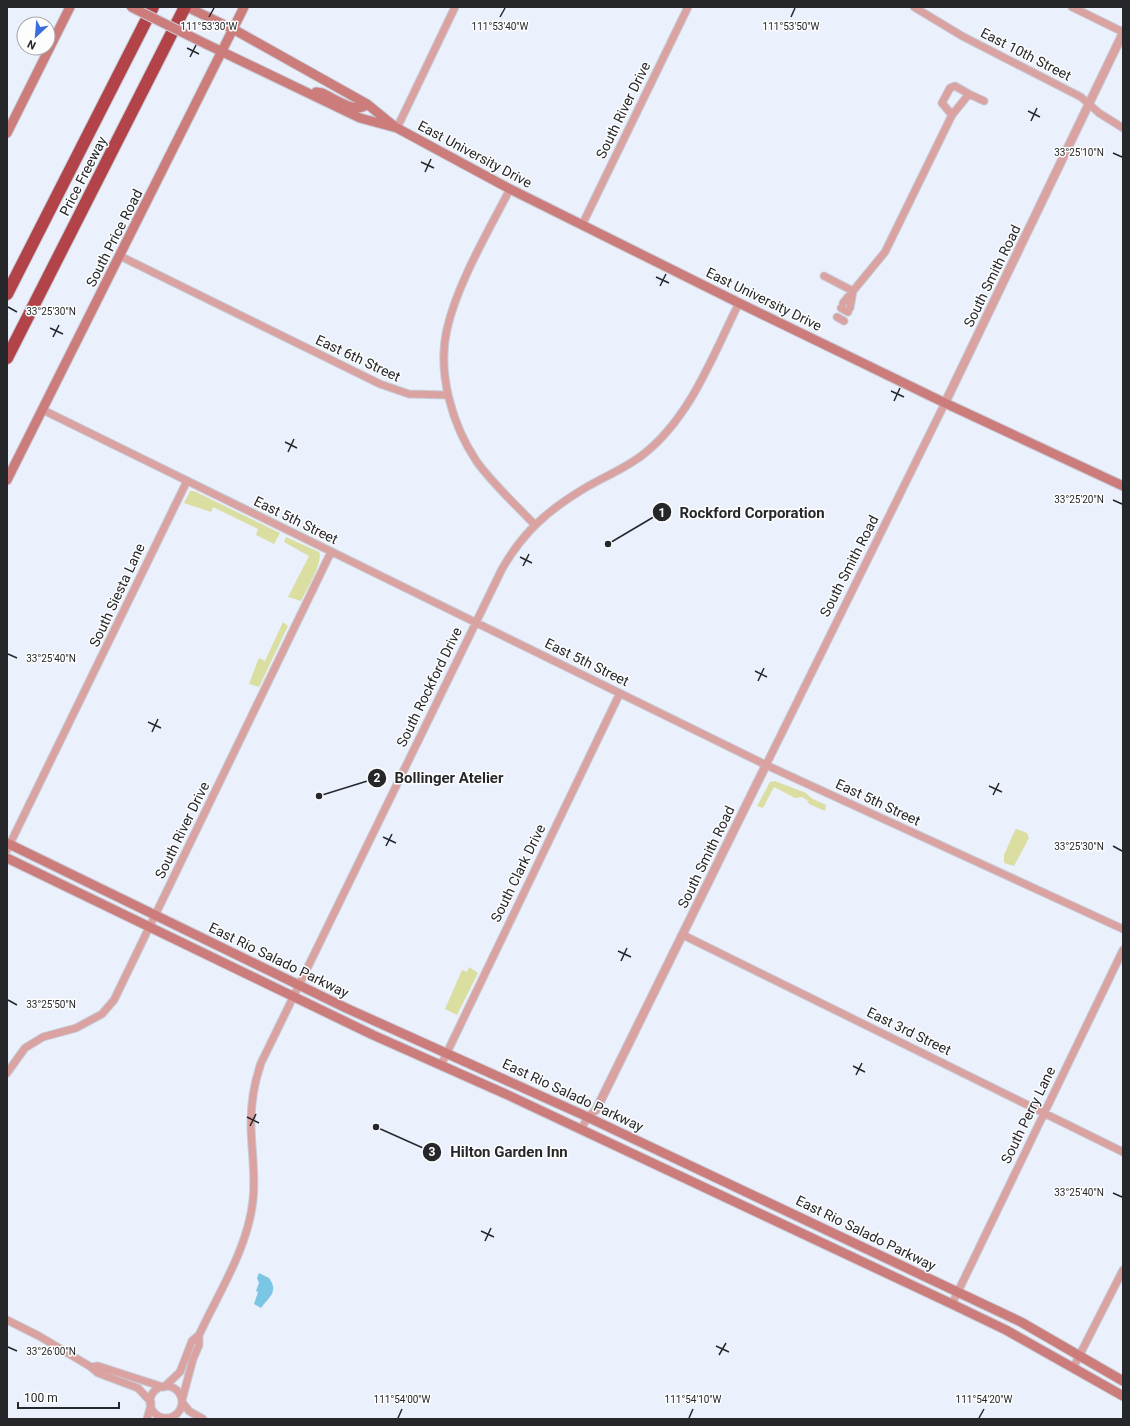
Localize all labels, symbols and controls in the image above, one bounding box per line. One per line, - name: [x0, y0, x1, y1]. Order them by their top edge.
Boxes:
- north arrow: [16, 16, 56, 56]
- text: 111°53'30"W: [181, 21, 238, 32]
- text: 111°53'40"W: [472, 21, 529, 32]
- text: 111°53'50"W: [763, 21, 820, 32]
- street label: East 10th Street: [978, 24, 1074, 84]
- text: N: [25, 37, 38, 52]
- street label: South River Drive: [593, 59, 653, 161]
- street label: East University Drive: [415, 117, 535, 191]
- street label: Price Freeway: [56, 133, 110, 218]
- text: 33°25'10"N: [1054, 147, 1104, 158]
- street label: South Price Road: [83, 187, 145, 289]
- street label: South Smith Road: [960, 222, 1024, 330]
- street label: East University Drive: [704, 264, 824, 334]
- text: 33°25'30"N: [26, 306, 76, 317]
- street label: East 6th Street: [313, 331, 403, 385]
- street label: East 5th Street: [251, 493, 341, 547]
- text: 33°25'20"N: [1054, 494, 1104, 505]
- callout: Rockford Corporation: [652, 499, 833, 526]
- text: Rockford Corporation: [679, 504, 825, 522]
- text: 1: [659, 506, 665, 520]
- street label: South Smith Road: [817, 513, 881, 619]
- street label: South Siesta Lane: [86, 541, 148, 649]
- street label: South Rockford Drive: [393, 625, 465, 749]
- street label: East 5th Street: [542, 635, 632, 689]
- text: 33°25'40"N: [26, 653, 76, 664]
- callout: Bollinger Atelier: [367, 764, 512, 791]
- text: Bollinger Atelier: [395, 769, 504, 787]
- text: 2: [374, 771, 381, 785]
- street label: East 5th Street: [833, 775, 923, 829]
- street label: South River Drive: [152, 779, 212, 881]
- street label: South Smith Road: [674, 803, 738, 911]
- street label: South Clark Drive: [487, 822, 549, 924]
- text: 33°25'30"N: [1054, 841, 1104, 852]
- street label: East Rio Salado Parkway: [207, 919, 352, 1001]
- text: 33°25'50"N: [26, 999, 76, 1010]
- street label: East 3rd Street: [864, 1004, 954, 1058]
- street label: East Rio Salado Parkway: [500, 1055, 646, 1135]
- street label: South Perry Lane: [998, 1064, 1058, 1166]
- callout: Hilton Garden Inn: [422, 1139, 575, 1166]
- text: Hilton Garden Inn: [450, 1143, 568, 1161]
- text: 3: [429, 1145, 436, 1159]
- text: 33°25'40"N: [1054, 1187, 1104, 1198]
- street label: East Rio Salado Parkway: [794, 1192, 939, 1274]
- text: 33°26'00"N: [26, 1346, 76, 1357]
- scale bar: [18, 1384, 119, 1410]
- text: 100 m: [24, 1391, 58, 1405]
- text: 111°54'00"W: [374, 1394, 431, 1405]
- text: 111°54'10"W: [665, 1394, 722, 1405]
- text: 111°54'20"W: [956, 1394, 1013, 1405]

